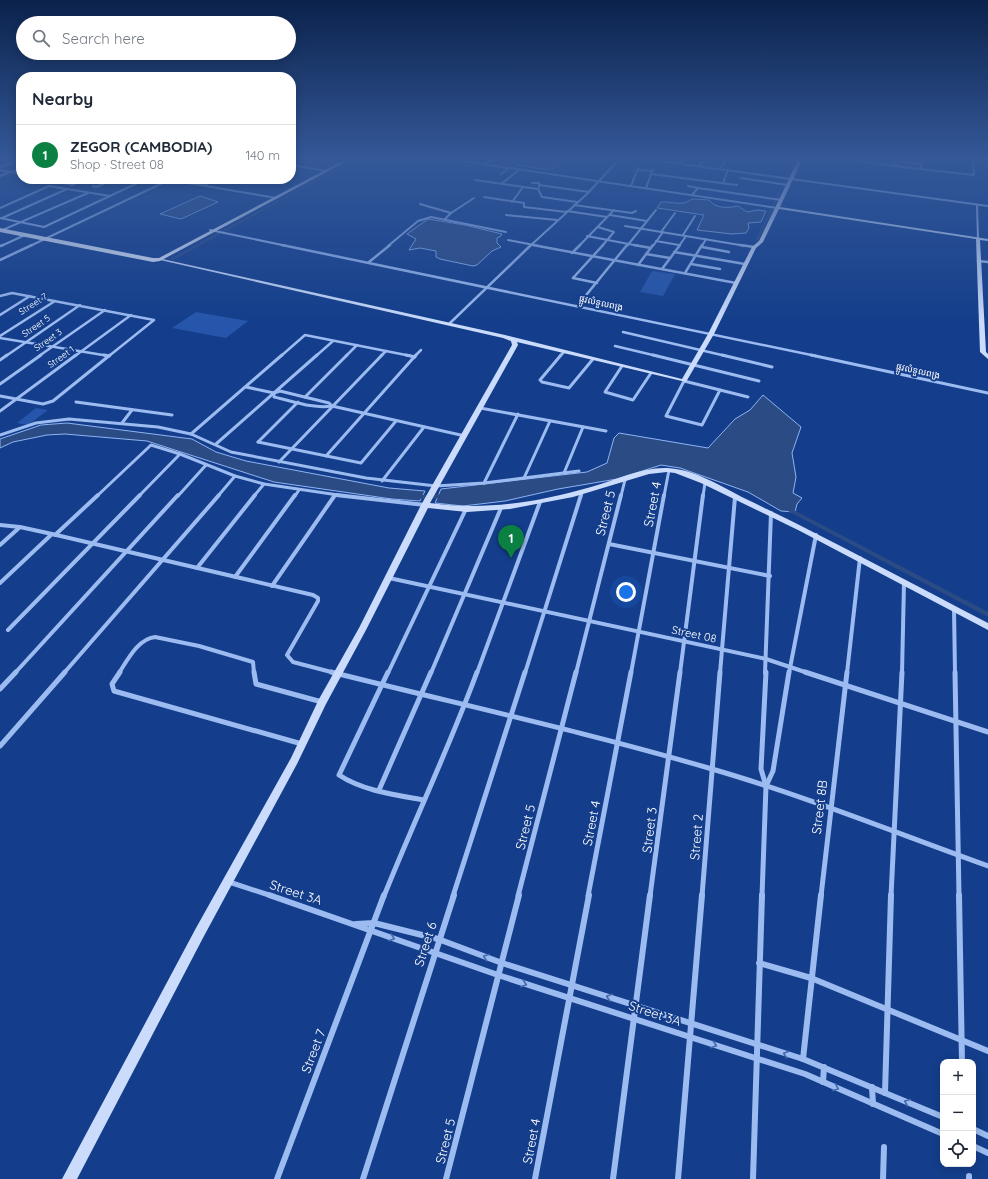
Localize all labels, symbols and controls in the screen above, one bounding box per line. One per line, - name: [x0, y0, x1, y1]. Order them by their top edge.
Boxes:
- search box: [16, 16, 296, 60]
- icon: search: [30, 27, 52, 49]
- text: Search here: [62, 29, 145, 48]
- text: Nearby: [32, 88, 93, 109]
- text: ZEGOR (CAMBODIA): [70, 137, 212, 156]
- text: 1: [42, 147, 48, 163]
- text: 140 m: [245, 147, 280, 163]
- text: Shop · Street 08: [70, 156, 164, 172]
- street label: Street 7: [16, 290, 49, 317]
- street label: ផ្លូវលំទួលពង្រ: [578, 292, 624, 315]
- street label: Street 5: [19, 312, 52, 339]
- street label: Street 3: [32, 326, 64, 353]
- street label: Street 1: [45, 343, 76, 370]
- street label: ផ្លូវលំទួលពង្រ: [895, 360, 941, 383]
- street label: Street 4: [640, 480, 664, 528]
- street label: Street 5: [592, 489, 618, 537]
- pin: 1: [498, 525, 524, 558]
- your location: [616, 582, 636, 602]
- street label: Street 08: [670, 622, 718, 646]
- street label: Street 8B: [808, 779, 830, 835]
- street label: Street 4: [579, 799, 603, 847]
- street label: Street 5: [512, 803, 538, 851]
- street label: Street 3: [638, 806, 660, 854]
- street label: Street 2: [686, 813, 706, 861]
- street label: Street 3A: [268, 876, 325, 908]
- street label: Street 6: [410, 920, 440, 968]
- one-way arrow: [388, 933, 395, 942]
- one-way arrow: [482, 953, 489, 961]
- one-way arrow: [520, 979, 527, 987]
- one-way arrow: [606, 993, 613, 1002]
- street label: Street 3A: [627, 997, 684, 1029]
- street label: Street 7: [297, 1026, 329, 1075]
- one-way arrow: [710, 1040, 717, 1049]
- one-way arrow: [783, 1050, 790, 1059]
- map controls: [940, 1059, 976, 1167]
- button: +: [940, 1059, 976, 1095]
- one-way arrow: [832, 1083, 840, 1091]
- button: −: [940, 1095, 976, 1131]
- one-way arrow: [904, 1098, 911, 1106]
- street label: Street 5: [432, 1117, 458, 1165]
- street label: Street 4: [519, 1117, 543, 1165]
- button: locate: [940, 1131, 976, 1167]

